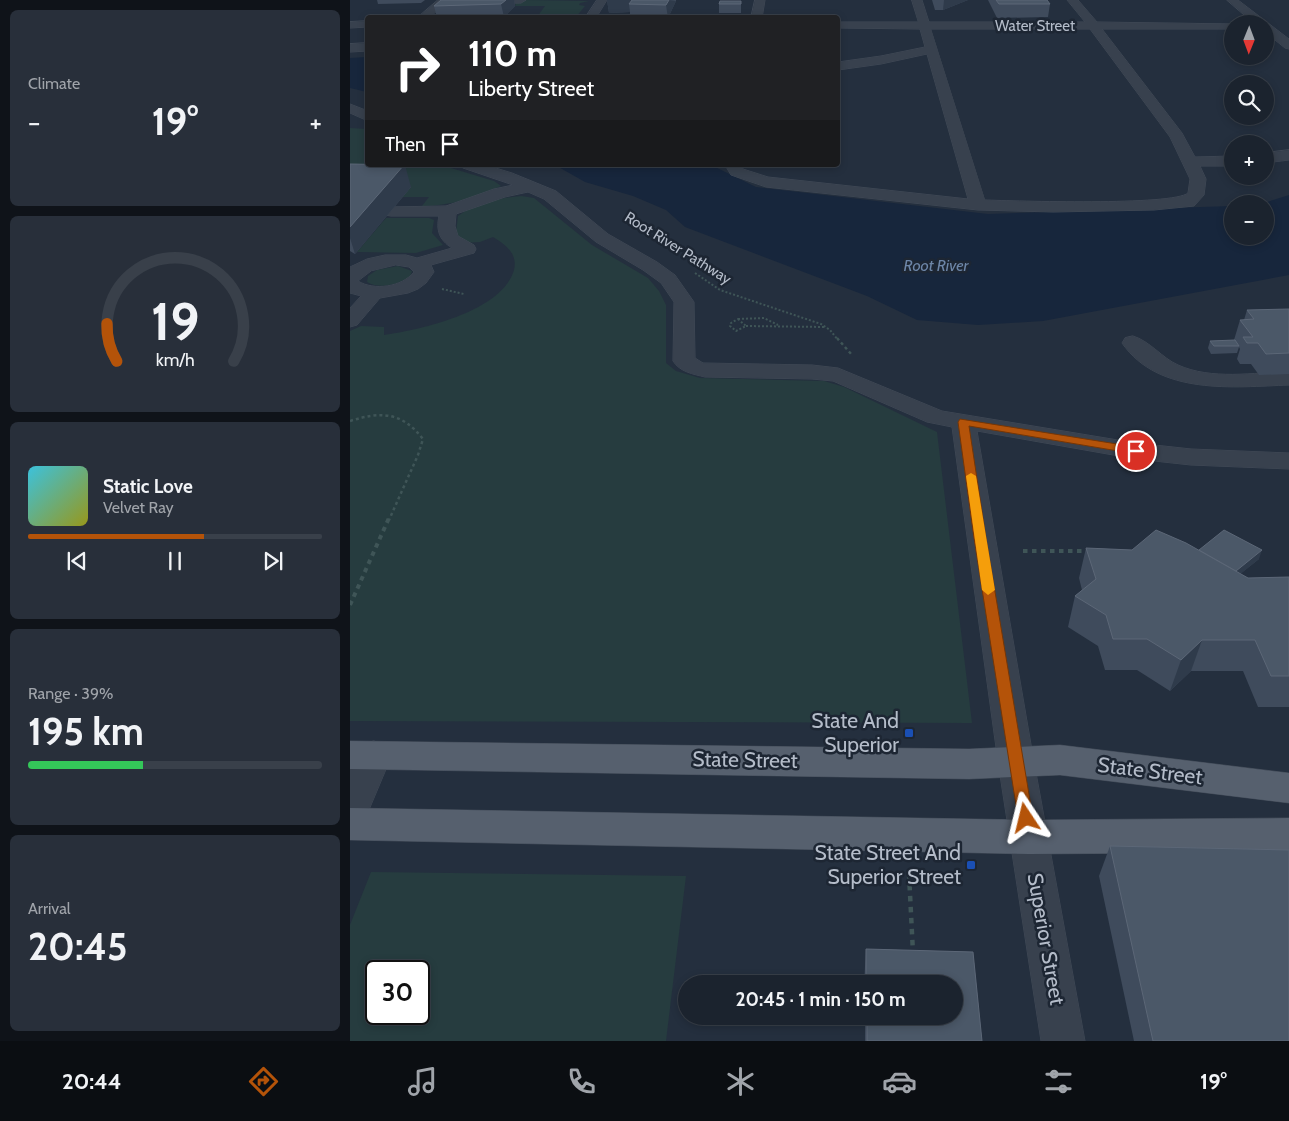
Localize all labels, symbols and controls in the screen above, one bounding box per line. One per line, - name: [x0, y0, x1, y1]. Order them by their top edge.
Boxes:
- north arrow: [1224, 15, 1274, 65]
- map controls: [1224, 15, 1274, 245]
- street label: Water Street: [995, 17, 1075, 35]
- text: 110 m: [468, 32, 557, 75]
- icon: right: [385, 35, 450, 100]
- text: Climate: [28, 74, 80, 93]
- text: Liberty Street: [468, 75, 594, 102]
- button: search: [1224, 75, 1274, 125]
- text: 19°: [152, 98, 198, 145]
- text: −: [28, 105, 40, 139]
- text: +: [310, 105, 322, 139]
- icon: arrive: [436, 130, 464, 158]
- text: Then: [385, 133, 426, 156]
- button: +: [1224, 135, 1274, 185]
- button: −: [1224, 195, 1274, 245]
- street label: Root River Pathway: [621, 208, 735, 288]
- water label: Root River: [904, 256, 969, 275]
- text: 19: [151, 290, 199, 353]
- text: km/h: [155, 349, 195, 370]
- pin: [1115, 430, 1157, 472]
- icon: arrive: [1122, 437, 1150, 465]
- text: Static Love: [103, 475, 193, 498]
- text: Velvet Ray: [103, 498, 174, 517]
- icon: previous: [63, 547, 91, 575]
- icon: pause: [161, 547, 189, 575]
- icon: next: [259, 547, 287, 575]
- text: Range · 39%: [28, 684, 114, 703]
- text: 195 km: [28, 708, 144, 755]
- place label: State And Superior: [811, 708, 899, 757]
- marker: State And Superior: [903, 727, 915, 739]
- street label: State Street: [692, 746, 798, 773]
- street label: State Street: [1096, 752, 1204, 789]
- position arrow: [999, 791, 1051, 843]
- place label: State Street And Superior Street: [815, 840, 961, 889]
- marker: State Street And Superior Street: [965, 859, 977, 871]
- street label: Superior Street: [1023, 871, 1070, 1007]
- text: Arrival: [28, 899, 71, 918]
- text: 20:45: [28, 923, 127, 970]
- speed limit sign: 30: [365, 960, 430, 1025]
- text: 20:45 · 1 min · 150 m: [736, 988, 905, 1011]
- icon: directions: [246, 1064, 281, 1099]
- icon: music: [405, 1064, 440, 1099]
- icon: phone: [564, 1064, 599, 1099]
- icon: climate: [723, 1064, 758, 1099]
- icon: car: [882, 1064, 917, 1099]
- icon: filters: [1041, 1064, 1076, 1099]
- text: 20:44: [62, 1068, 121, 1095]
- text: 19°: [1200, 1068, 1227, 1095]

